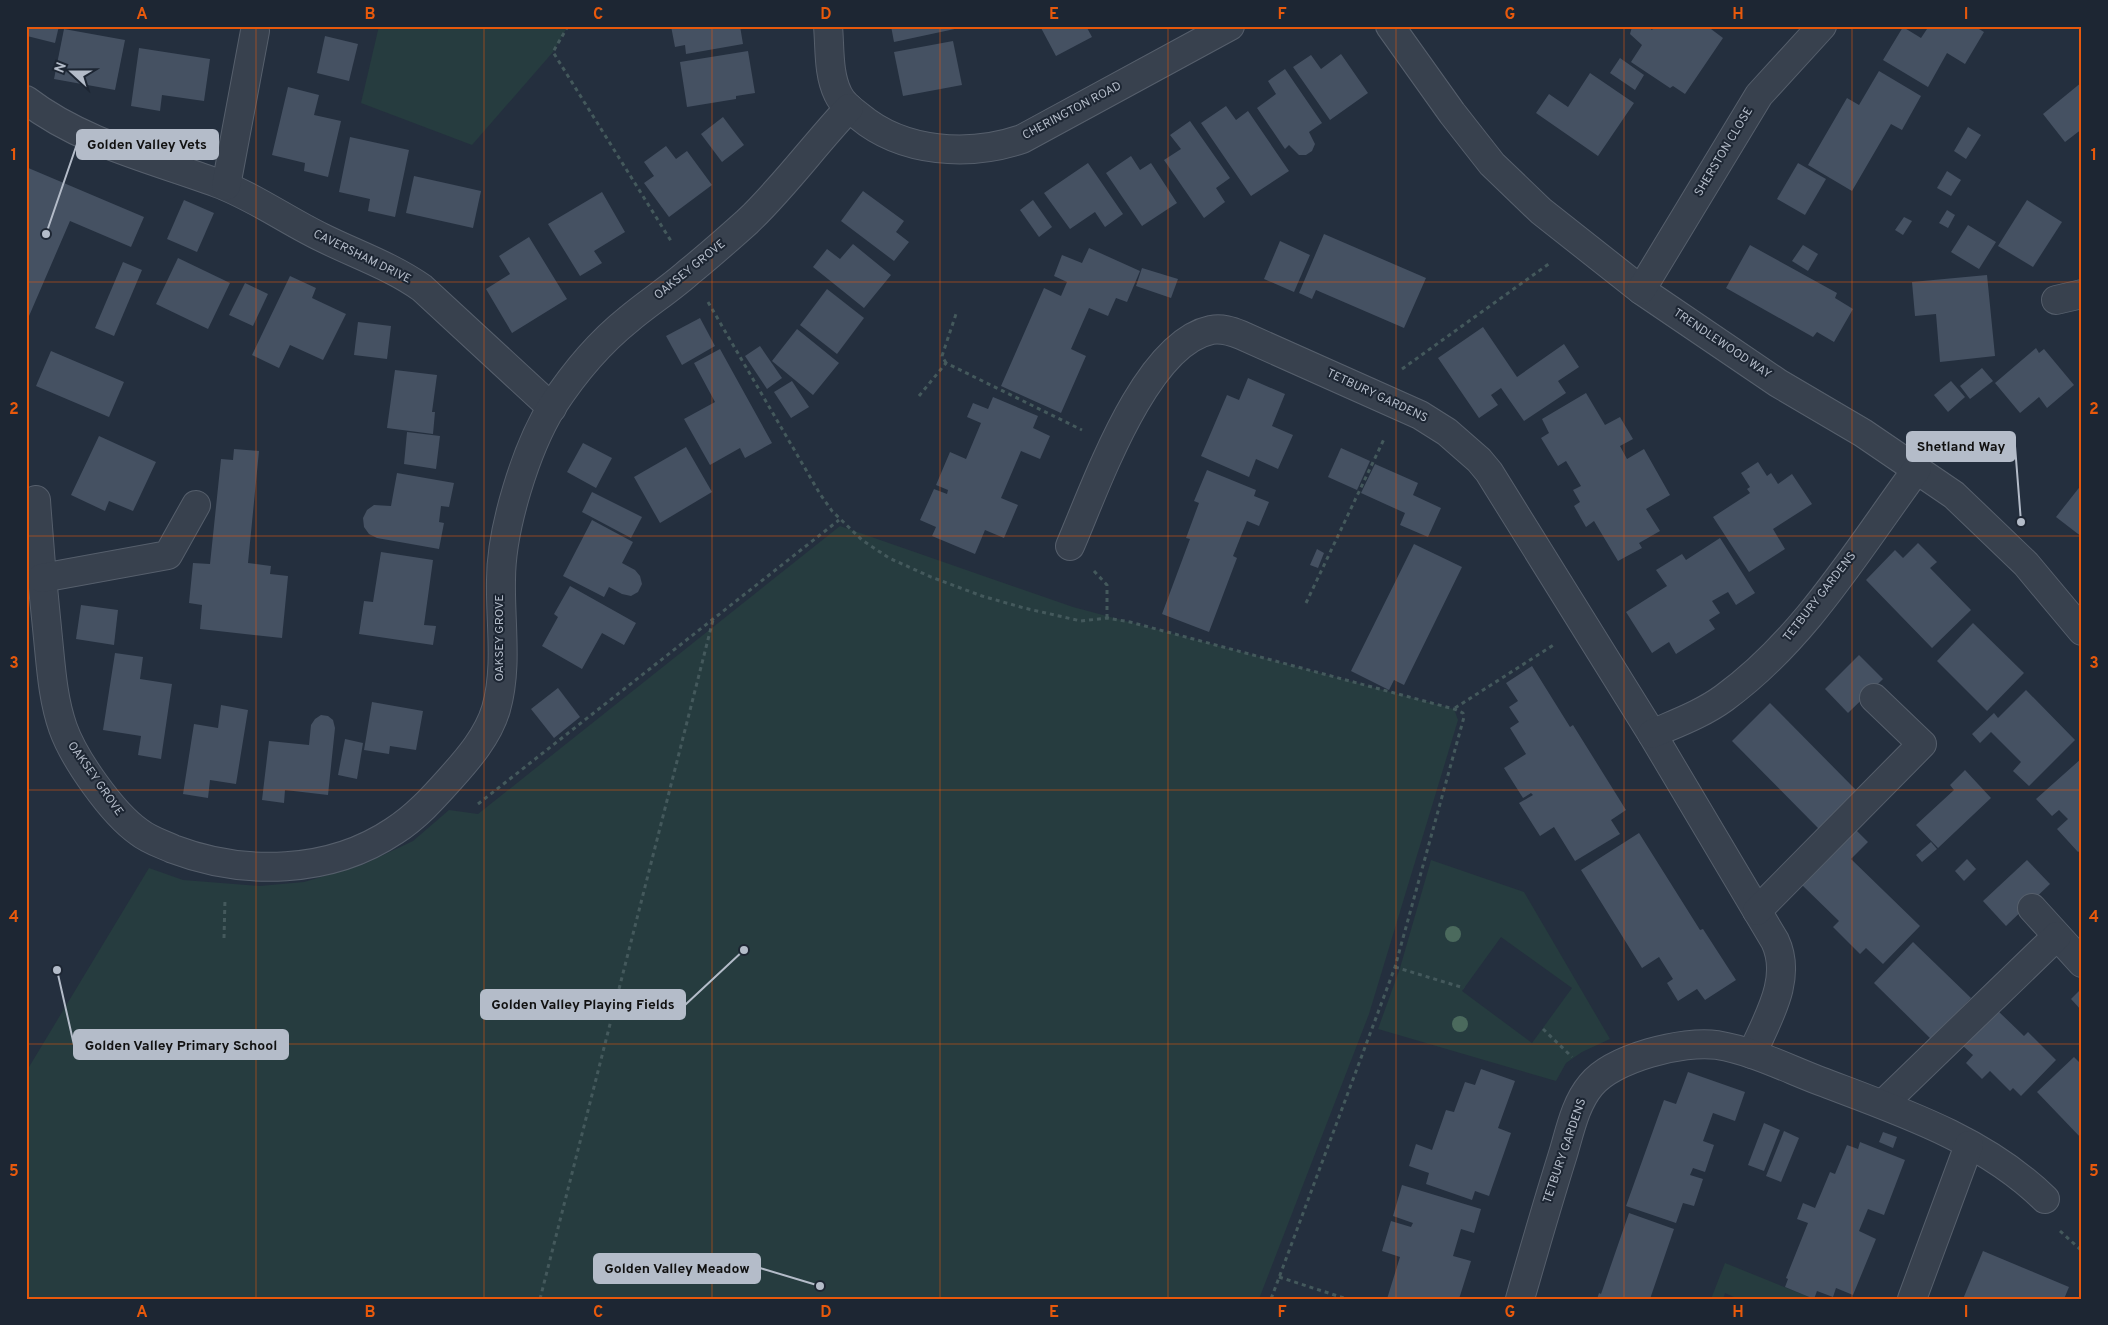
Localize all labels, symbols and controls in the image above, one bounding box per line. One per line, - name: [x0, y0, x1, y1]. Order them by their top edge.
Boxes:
- text: A: [136, 5, 148, 25]
- text: B: [364, 5, 376, 25]
- text: C: [593, 5, 603, 25]
- text: D: [820, 5, 832, 25]
- text: E: [1049, 5, 1059, 25]
- text: F: [1277, 5, 1287, 25]
- text: G: [1505, 5, 1515, 25]
- text: H: [1732, 5, 1744, 25]
- text: I: [1964, 5, 1968, 25]
- north arrow: [48, 48, 98, 98]
- text: N: [52, 60, 71, 76]
- street label: CHERINGTON ROAD: [1020, 78, 1124, 144]
- street label: SHERSTON CLOSE: [1691, 104, 1757, 200]
- callout: Golden Valley Vets: [77, 130, 218, 159]
- text: Golden Valley Vets: [87, 137, 207, 154]
- text: 1: [11, 146, 17, 166]
- text: 1: [2091, 146, 2097, 166]
- street label: CAVERSHAM DRIVE: [310, 226, 414, 288]
- street label: OAKSEY GROVE: [651, 236, 729, 304]
- street label: TRENDLEWOOD WAY: [1670, 305, 1774, 383]
- street label: TETBURY GARDENS: [1324, 366, 1430, 426]
- text: 2: [9, 400, 19, 420]
- text: 2: [2089, 400, 2099, 420]
- callout: Shetland Way: [1907, 432, 2015, 461]
- text: Shetland Way: [1917, 439, 2005, 456]
- street label: TETBURY GARDENS: [1780, 549, 1860, 645]
- street label: OAKSEY GROVE: [492, 594, 508, 682]
- text: 3: [9, 654, 19, 674]
- text: 3: [2089, 654, 2099, 674]
- street label: OAKSEY GROVE: [63, 739, 127, 819]
- text: 4: [9, 908, 19, 928]
- text: 4: [2089, 908, 2099, 928]
- callout: Golden Valley Playing Fields: [481, 990, 685, 1019]
- text: Golden Valley Playing Fields: [491, 997, 675, 1014]
- callout: Golden Valley Primary School: [74, 1030, 288, 1059]
- text: Golden Valley Primary School: [85, 1038, 277, 1055]
- street label: TETBURY GARDENS: [1540, 1096, 1590, 1206]
- text: 5: [9, 1162, 19, 1182]
- text: 5: [2089, 1162, 2099, 1182]
- callout: Golden Valley Meadow: [594, 1254, 760, 1283]
- text: Golden Valley Meadow: [604, 1261, 750, 1278]
- text: A: [136, 1303, 148, 1323]
- text: B: [364, 1303, 376, 1323]
- text: C: [593, 1303, 603, 1323]
- text: D: [820, 1303, 832, 1323]
- text: E: [1049, 1303, 1059, 1323]
- text: F: [1277, 1303, 1287, 1323]
- text: G: [1505, 1303, 1515, 1323]
- text: H: [1732, 1303, 1744, 1323]
- text: I: [1964, 1303, 1968, 1323]

